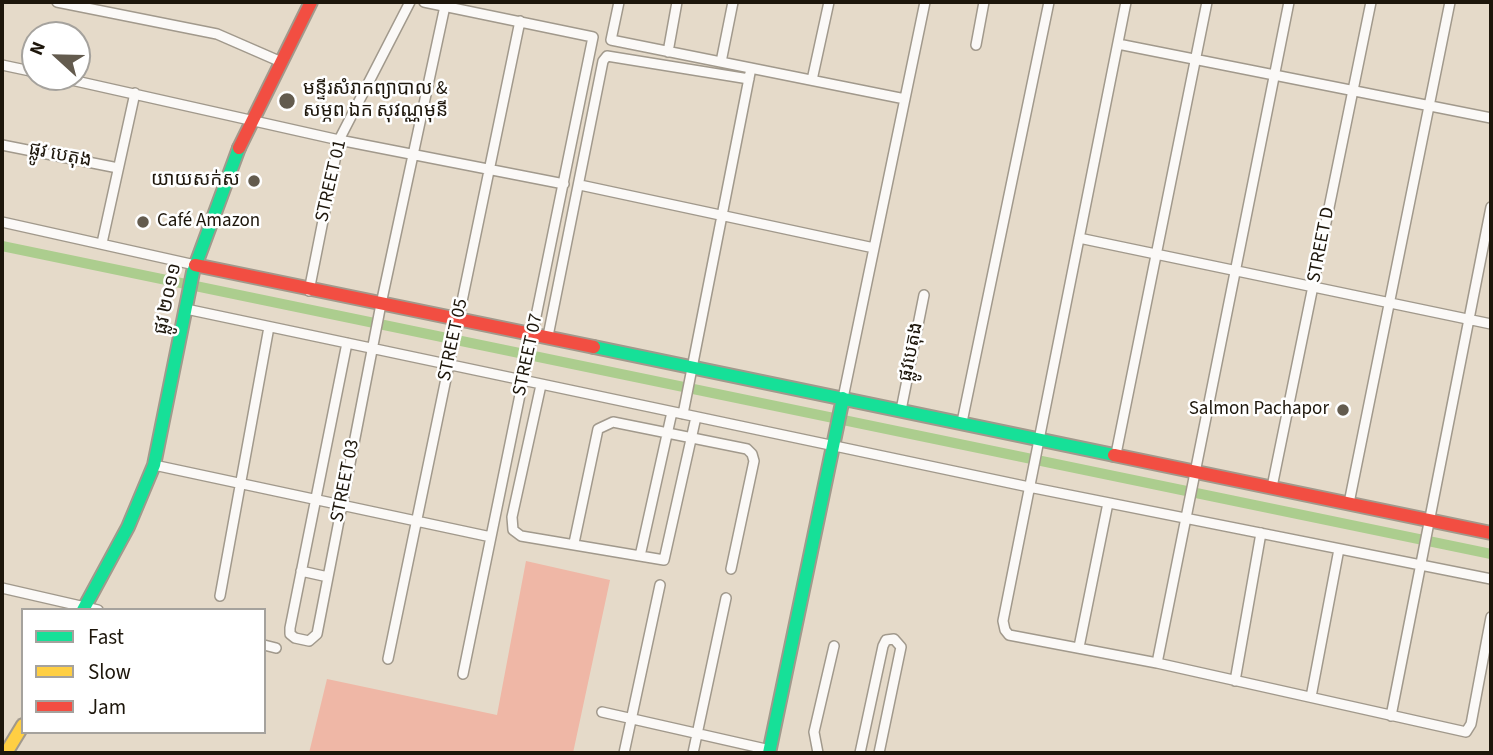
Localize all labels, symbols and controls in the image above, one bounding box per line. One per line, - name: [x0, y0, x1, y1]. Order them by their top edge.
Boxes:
- north arrow: [21, 21, 91, 91]
- text: N: [23, 38, 53, 60]
- place label: មន្ទីរសំរាកព្យាបាល & សម្ភព ឯក សុវណ្ណមុនី: [303, 79, 448, 123]
- marker: មន្ទីរសំរាកព្យាបាល & សម្ភព ឯក សុវណ្ណមុនី: [277, 91, 297, 111]
- street label: STREET 01: [311, 138, 353, 224]
- street label: ផ្លូវ បេតុង: [27, 139, 93, 173]
- place label: យាយសក់ស: [151, 170, 240, 192]
- marker: យាយសក់ស: [246, 173, 262, 189]
- street label: STREET D: [1304, 205, 1340, 285]
- place label: Café Amazon: [157, 211, 260, 233]
- marker: Café Amazon: [135, 214, 151, 230]
- street label: ផ្លូវ ២០១១: [150, 261, 188, 337]
- street label: STREET 05: [434, 297, 474, 383]
- street label: STREET 07: [509, 312, 549, 398]
- street label: ផ្លូវបេតុង: [895, 320, 929, 384]
- place label: Salmon Pachapor: [1189, 399, 1329, 421]
- marker: Salmon Pachapor: [1335, 402, 1351, 418]
- street label: STREET 03: [327, 438, 365, 524]
- legend: [21, 608, 266, 734]
- text: Fast: [88, 622, 124, 652]
- text: Slow: [88, 657, 131, 687]
- text: Jam: [88, 692, 126, 722]

